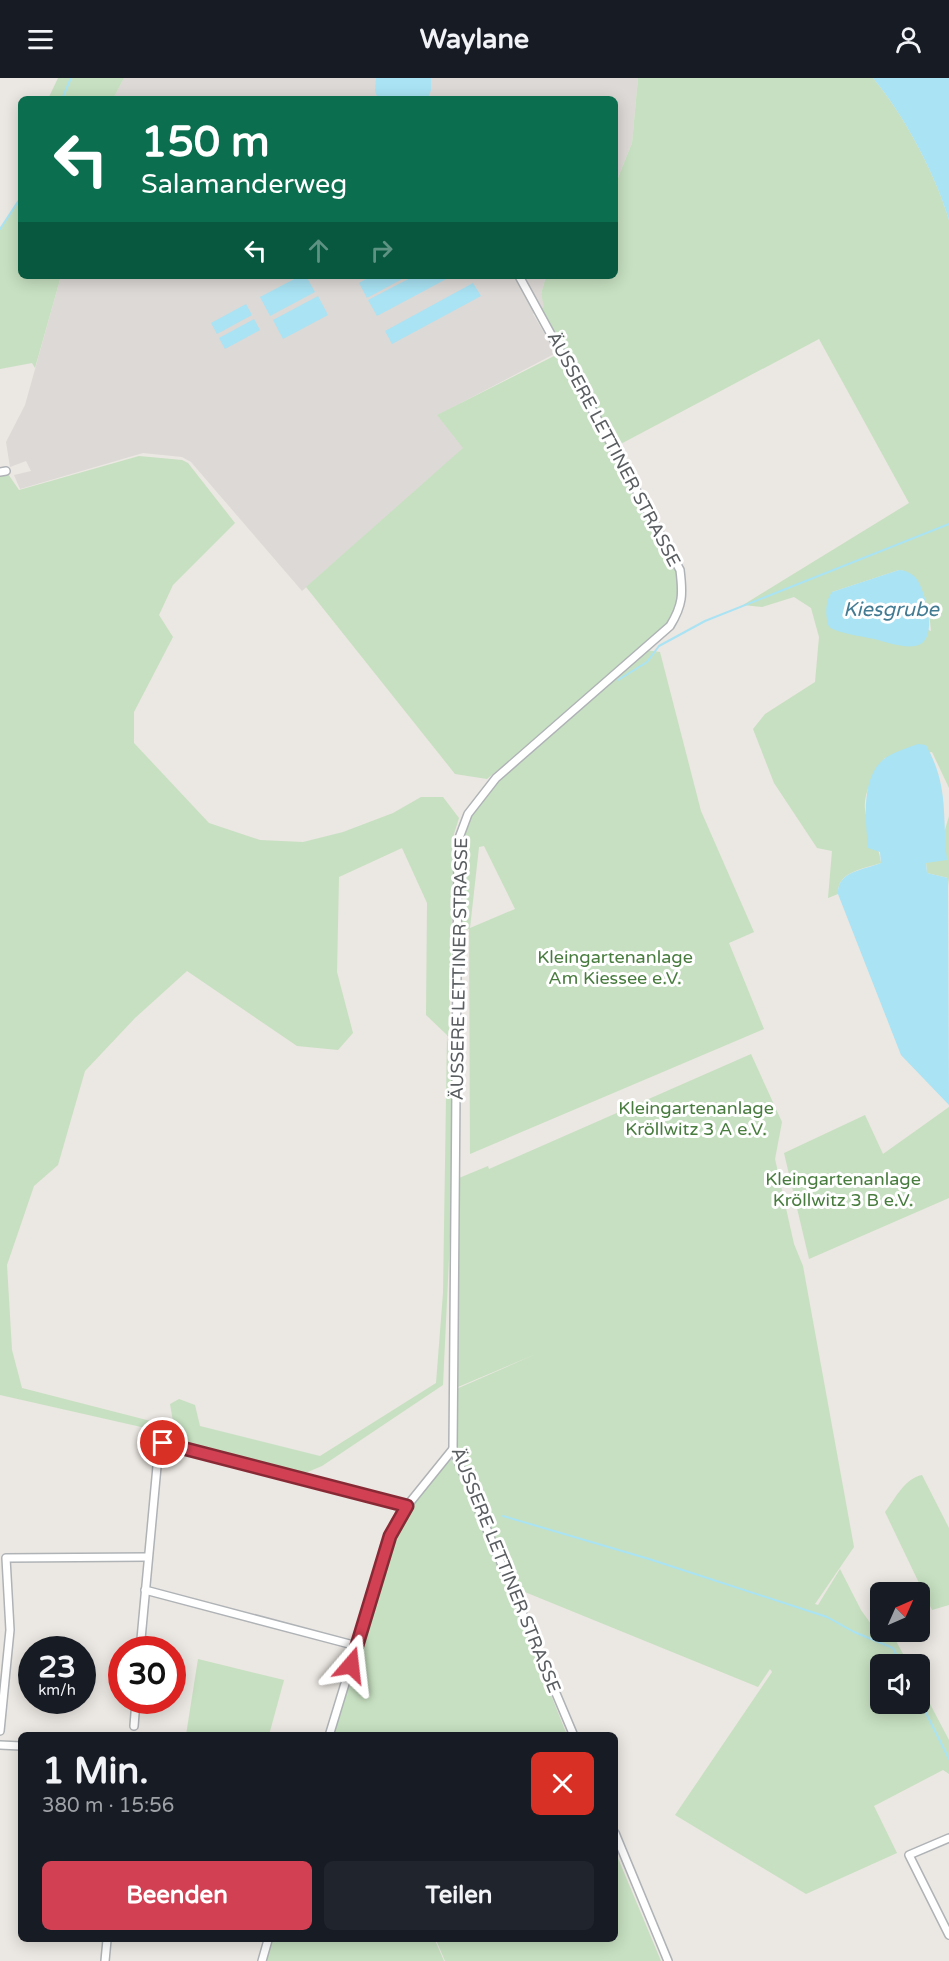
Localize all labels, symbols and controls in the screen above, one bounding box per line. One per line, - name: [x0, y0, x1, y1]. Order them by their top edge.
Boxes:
- icon: menu: [24, 23, 57, 56]
- text: Waylane: [420, 23, 529, 56]
- icon: person: [892, 23, 925, 56]
- text: 150 m: [141, 117, 270, 168]
- icon: left: [42, 120, 120, 198]
- text: Salamanderweg: [141, 168, 347, 201]
- icon: left: [239, 234, 272, 267]
- icon: ahead: [302, 234, 335, 267]
- icon: right: [365, 234, 398, 267]
- street label: ÄUSSERE LETTINER STRASSE: [543, 328, 685, 570]
- water label: Kiesgrube: [843, 598, 941, 622]
- street label: ÄUSSERE LETTINER STRASSE: [446, 837, 472, 1101]
- park label: Kleingartenanlage Am Kiessee e.V.: [537, 946, 693, 989]
- park label: Kleingartenanlage Kröllwitz 3 A e.V.: [618, 1097, 774, 1140]
- park label: Kleingartenanlage Kröllwitz 3 B e.V.: [765, 1168, 921, 1211]
- pin: [137, 1417, 188, 1468]
- icon: arrive: [146, 1426, 179, 1459]
- street label: ÄUSSERE LETTINER STRASSE: [447, 1444, 565, 1696]
- north arrow: [870, 1582, 930, 1642]
- map controls: [870, 1582, 930, 1714]
- position arrow: [319, 1633, 383, 1697]
- speed limit sign: 30: [108, 1636, 186, 1714]
- text: 23: [38, 1649, 76, 1686]
- button: sound: [870, 1654, 930, 1714]
- text: km/h: [38, 1681, 76, 1699]
- text: 1 Min.: [42, 1750, 149, 1793]
- button: close: [531, 1752, 594, 1815]
- text: 380 m · 15:56: [42, 1794, 174, 1818]
- button: Beenden: [42, 1861, 312, 1930]
- button: Teilen: [324, 1861, 594, 1930]

